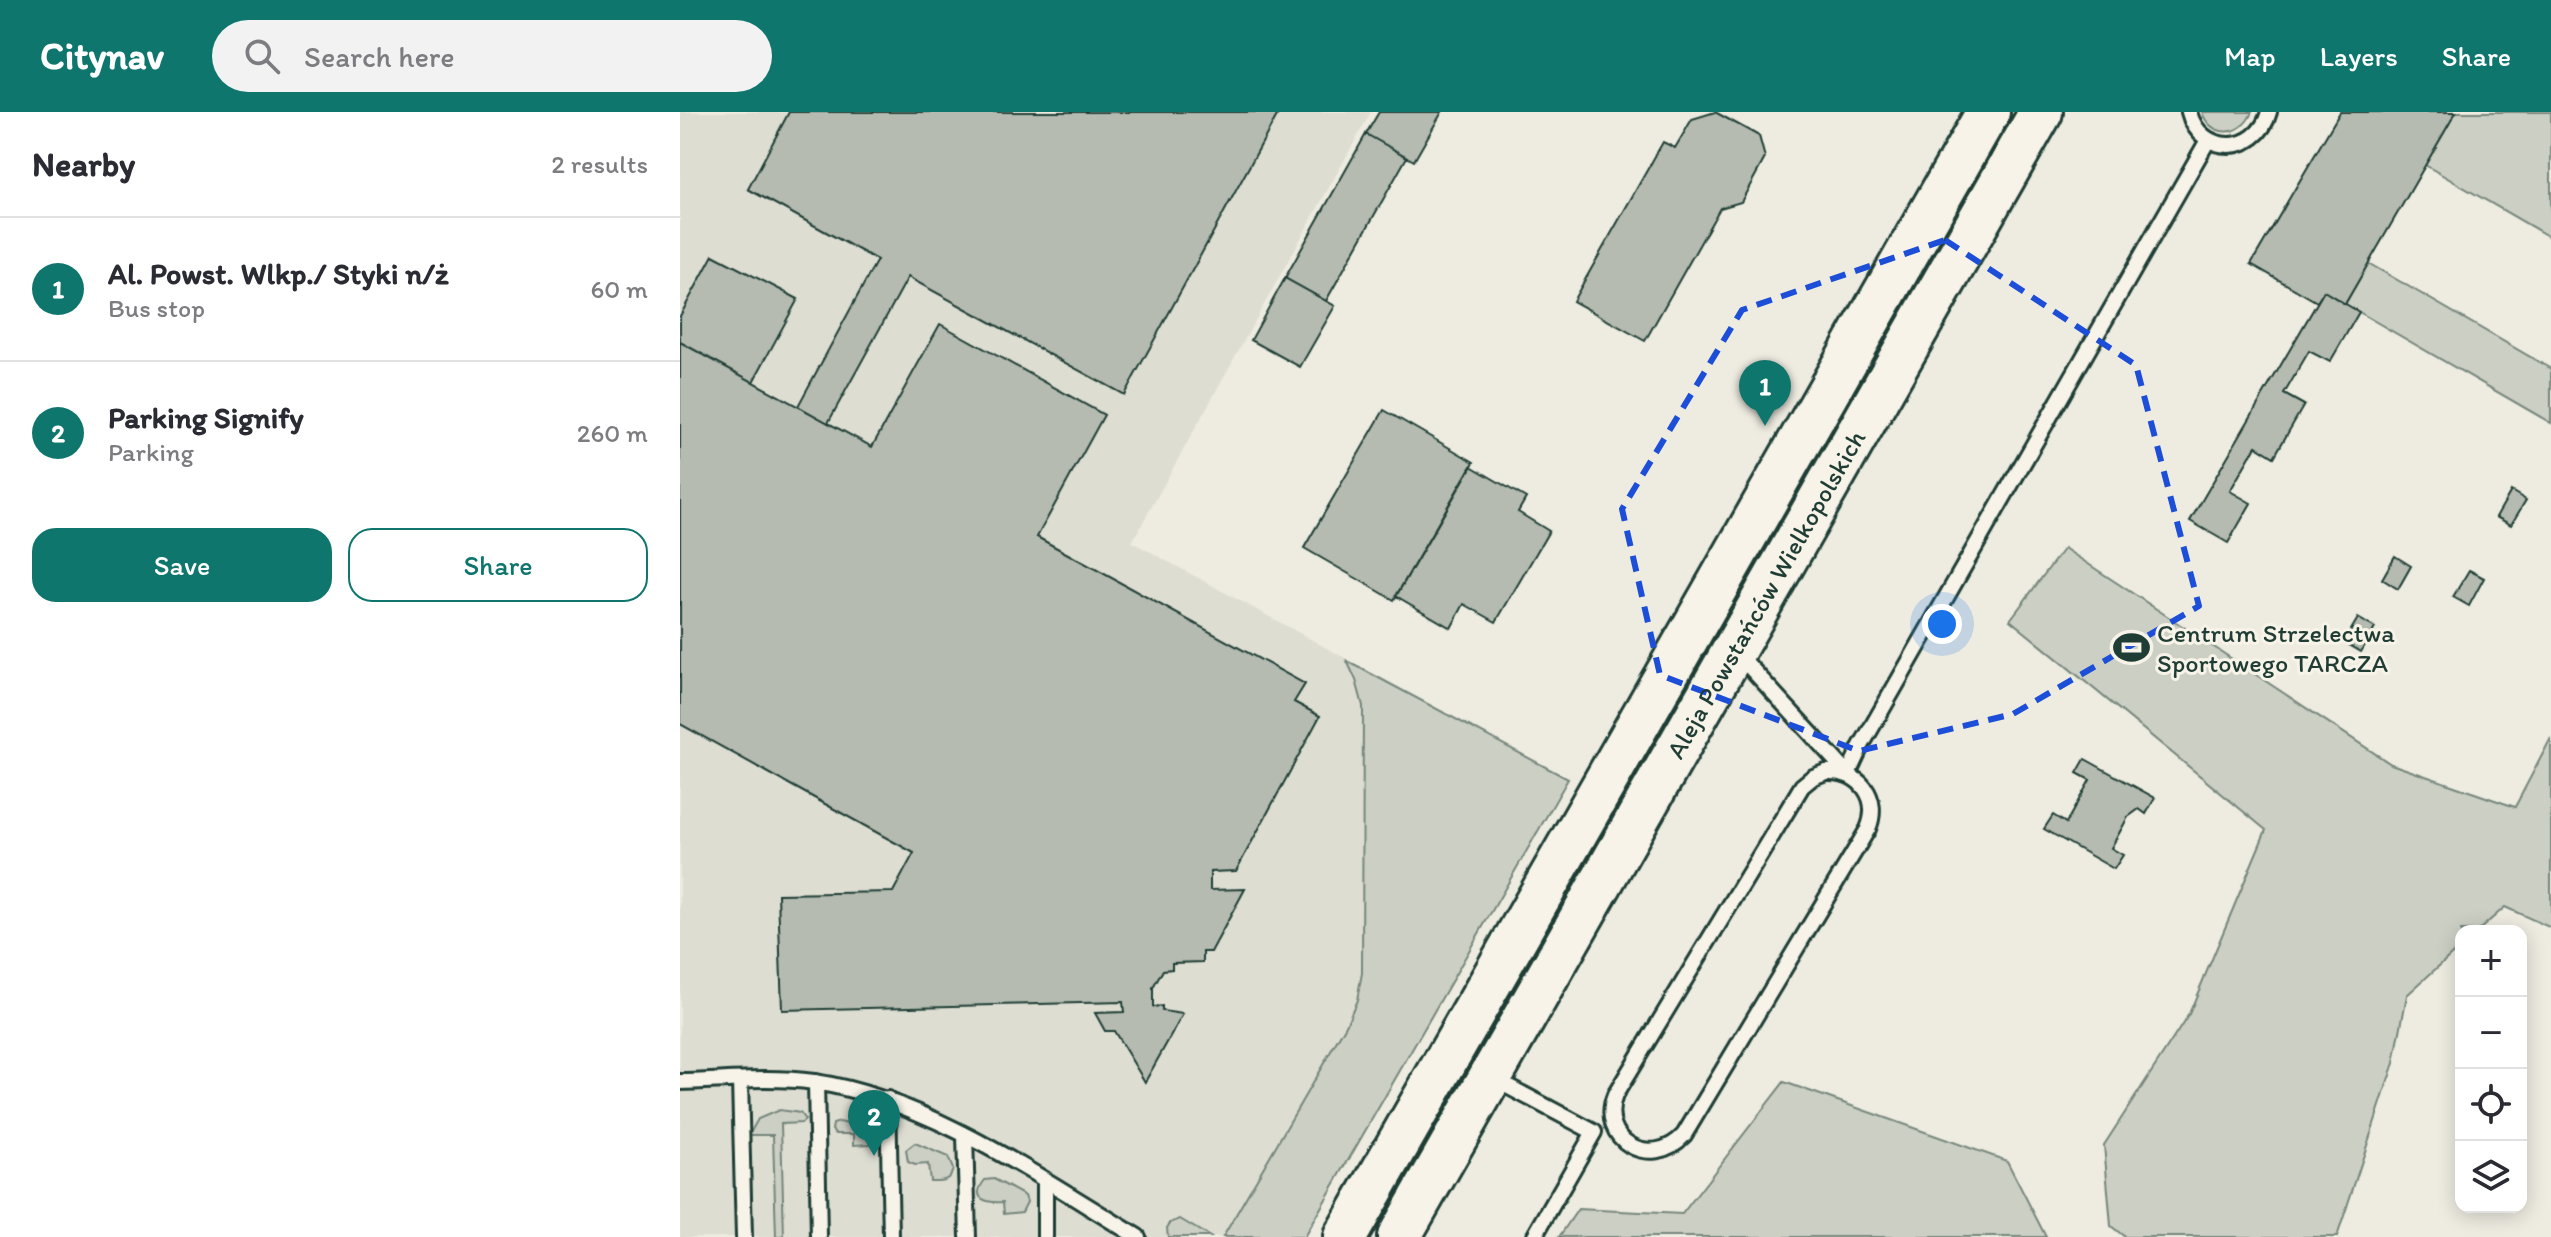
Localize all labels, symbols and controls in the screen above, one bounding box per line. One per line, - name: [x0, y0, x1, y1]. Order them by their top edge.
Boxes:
- search box: [212, 20, 772, 92]
- text: Citynav: [40, 33, 164, 79]
- icon: search: [240, 34, 284, 78]
- text: Search here: [304, 38, 455, 75]
- text: Map: [2224, 39, 2276, 73]
- text: Layers: [2320, 39, 2398, 73]
- text: Share: [2442, 39, 2511, 73]
- text: Nearby: [32, 144, 135, 185]
- text: 2 results: [551, 148, 648, 180]
- text: Al. Powst. Wlkp./ Styki n/ż: [108, 255, 449, 292]
- text: 1: [52, 273, 64, 305]
- text: 60 m: [591, 273, 648, 305]
- text: Bus stop: [108, 292, 205, 324]
- pin: 1: [1739, 360, 1791, 426]
- text: Parking Signify: [108, 399, 304, 436]
- text: 2: [51, 417, 65, 449]
- text: 260 m: [577, 417, 648, 449]
- street label: Aleja Powstańców Wielkopolskich: [1659, 424, 1872, 764]
- text: Parking: [108, 436, 194, 468]
- button: Save: [32, 528, 332, 602]
- button: Share: [348, 528, 648, 602]
- your location: [1922, 604, 1962, 644]
- place label: Centrum Strzelectwa Sportowego TARCZA: [2157, 617, 2395, 679]
- sports icon: Centrum Strzelectwa Sportowego TARCZA: [2112, 629, 2150, 667]
- map controls: [2455, 925, 2527, 1213]
- button: +: [2455, 925, 2527, 997]
- button: −: [2455, 997, 2527, 1069]
- button: locate: [2455, 1069, 2527, 1141]
- pin: 2: [848, 1090, 900, 1156]
- button: layers: [2455, 1141, 2527, 1213]

